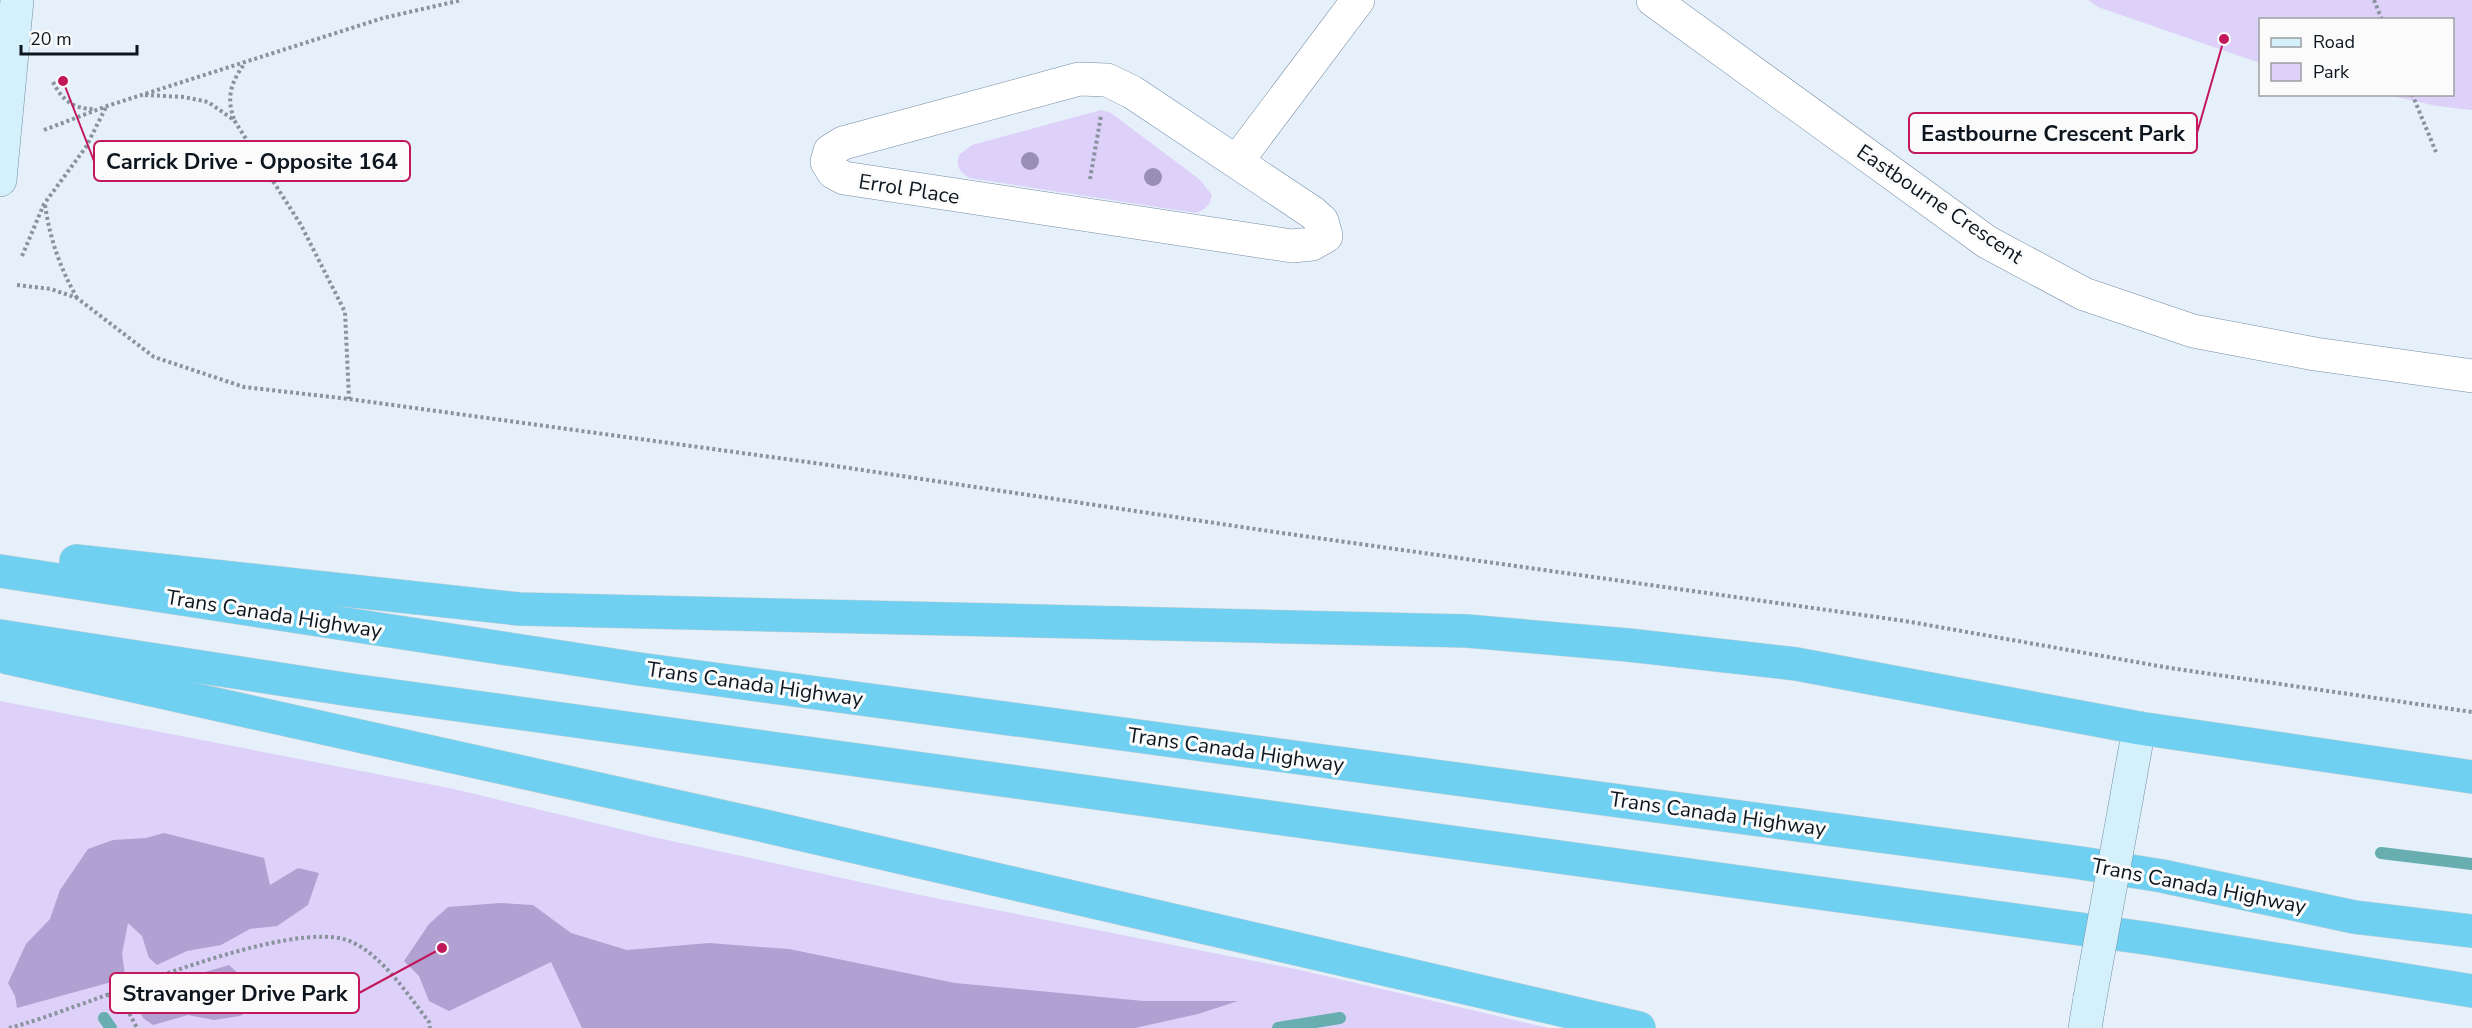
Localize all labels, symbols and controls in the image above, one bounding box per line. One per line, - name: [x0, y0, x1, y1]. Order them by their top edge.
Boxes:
- scale bar: [21, 18, 136, 56]
- legend: [2259, 18, 2454, 96]
- text: 20 m: [30, 27, 72, 51]
- text: Road: [2313, 30, 2355, 54]
- text: Park: [2313, 60, 2350, 84]
- callout: Eastbourne Crescent Park: [1909, 113, 2197, 153]
- text: Eastbourne Crescent Park: [1921, 119, 2186, 149]
- street label: Eastbourne Crescent: [1851, 138, 2029, 270]
- callout: Carrick Drive - Opposite 164: [94, 141, 410, 181]
- text: Carrick Drive - Opposite 164: [106, 147, 398, 177]
- street label: Errol Place: [857, 167, 961, 211]
- street label: Trans Canada Highway: [164, 583, 384, 645]
- street label: Trans Canada Highway: [645, 655, 865, 713]
- street label: Trans Canada Highway: [1126, 721, 1346, 779]
- street label: Trans Canada Highway: [1608, 785, 1828, 843]
- street label: Trans Canada Highway: [2089, 851, 2309, 921]
- callout: Stravanger Drive Park: [110, 973, 359, 1013]
- text: Stravanger Drive Park: [122, 979, 349, 1009]

